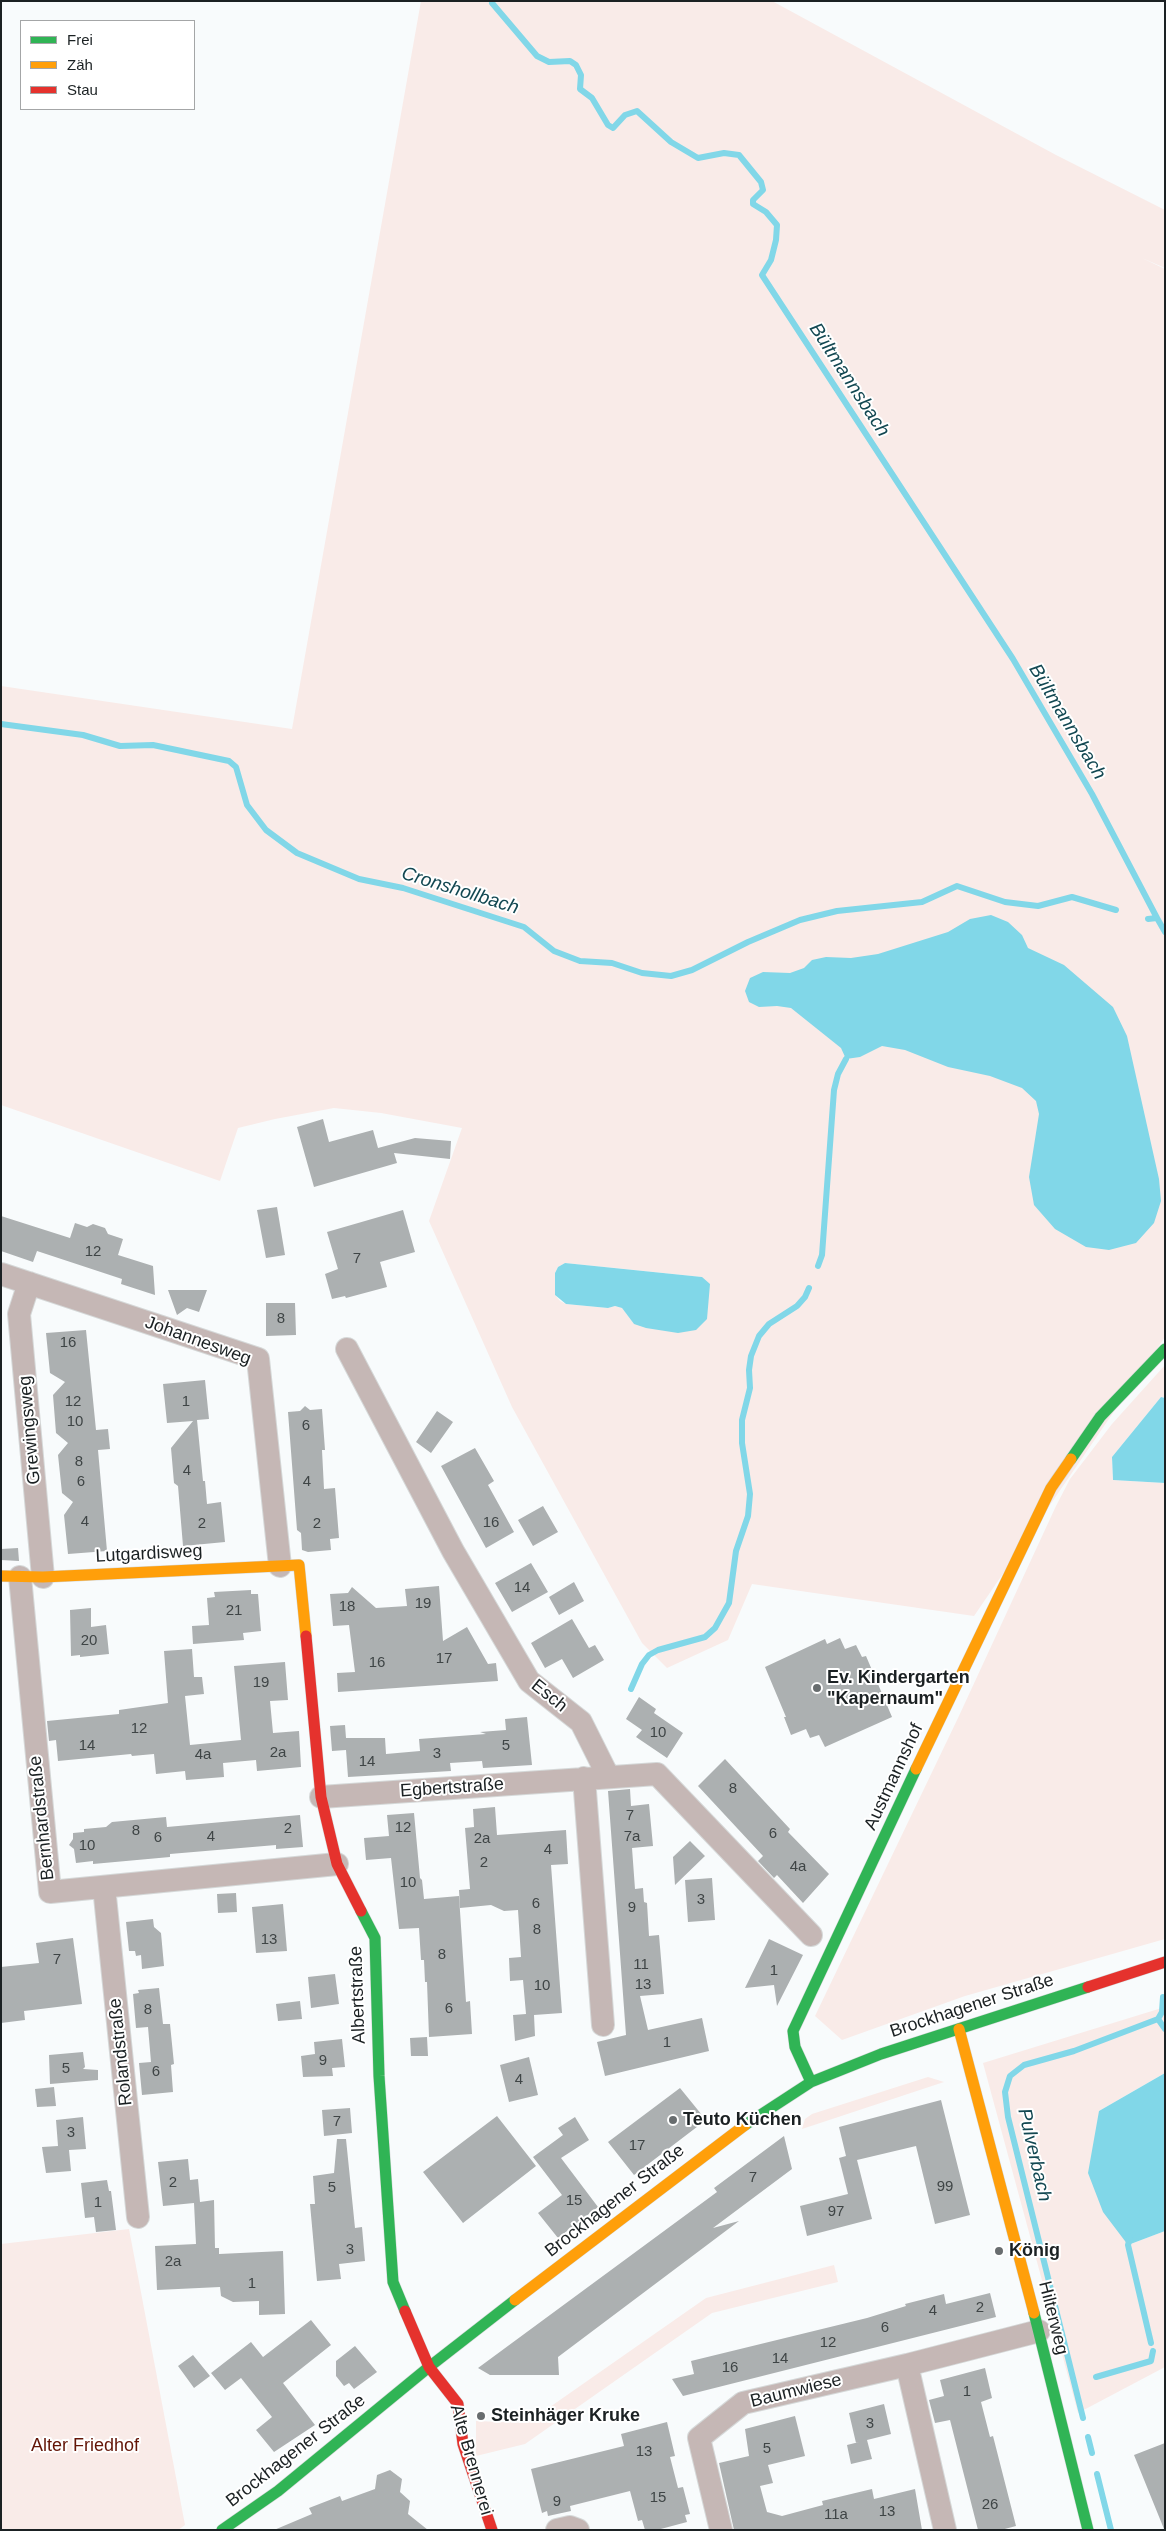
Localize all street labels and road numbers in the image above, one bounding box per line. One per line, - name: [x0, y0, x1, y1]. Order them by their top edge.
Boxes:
- street label: Johannesweg: [142, 1312, 254, 1370]
- street label: Grewingsweg: [14, 1375, 46, 1485]
- street label: Lutgardisweg: [95, 1540, 203, 1568]
- street label: Esch: [527, 1675, 571, 1717]
- street label: Austmannshof: [860, 1720, 928, 1834]
- street label: Bernhardstraße: [25, 1755, 59, 1881]
- street label: Egbertstraße: [399, 1774, 505, 1802]
- street label: Albertstraße: [345, 1946, 371, 2044]
- street label: Brockhagener Straße: [887, 1969, 1057, 2043]
- street label: Rolandstraße: [105, 1997, 137, 2107]
- street label: Brockhagener Straße: [541, 2140, 689, 2262]
- street label: Hilterweg: [1033, 2279, 1073, 2357]
- street label: Baumwiese: [748, 2369, 844, 2413]
- street label: Brockhagener Straße: [222, 2390, 370, 2512]
- street label: Alte Brennerei: [445, 2402, 497, 2518]

